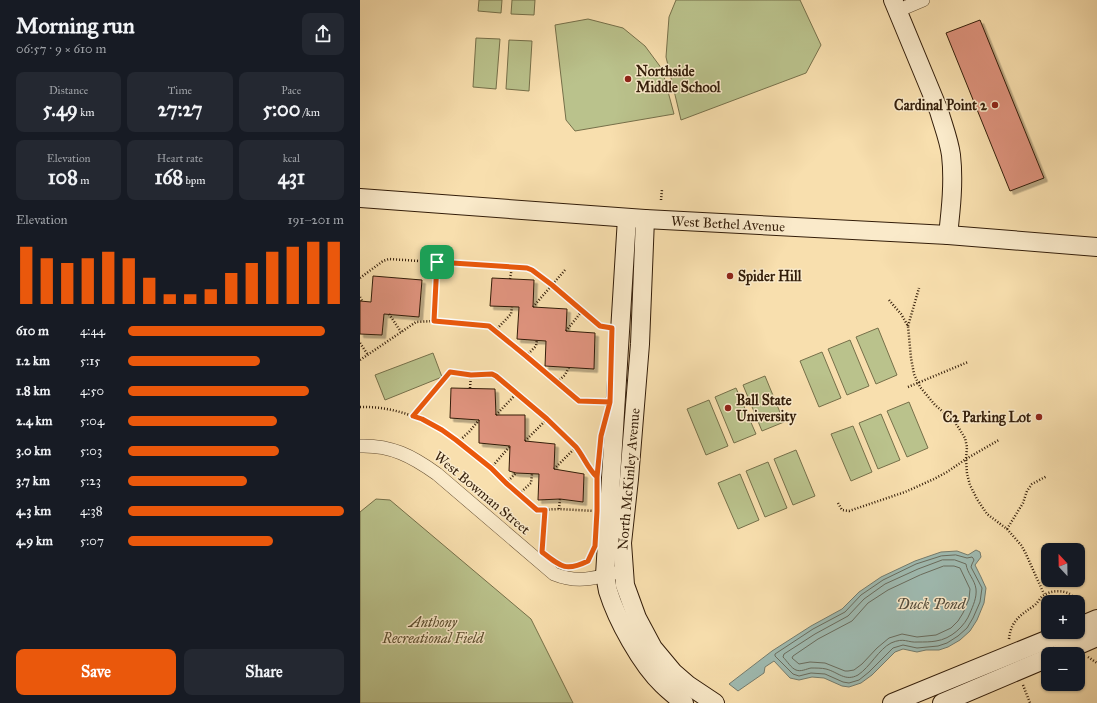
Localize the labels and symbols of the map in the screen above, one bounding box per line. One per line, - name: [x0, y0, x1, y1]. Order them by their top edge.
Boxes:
- place label: Northside Middle School: [636, 63, 722, 96]
- marker: Northside Middle School: [623, 74, 633, 84]
- place label: Cardinal Point 2: [894, 97, 988, 114]
- marker: Cardinal Point 2: [990, 100, 1000, 110]
- street label: West Bethel Avenue: [671, 213, 786, 235]
- pin: [420, 245, 454, 279]
- place label: Spider Hill: [738, 268, 803, 286]
- marker: Spider Hill: [725, 271, 735, 281]
- place label: Ball State University: [736, 392, 797, 426]
- marker: Ball State University: [723, 403, 733, 413]
- street label: North McKinley Avenue: [614, 407, 644, 551]
- place label: C2 Parking Lot: [943, 409, 1031, 427]
- marker: C2 Parking Lot: [1034, 412, 1044, 422]
- street label: West Bowman Street: [430, 448, 534, 538]
- north arrow: [1041, 543, 1085, 587]
- water label: Duck Pond: [896, 595, 967, 613]
- park label: Anthony Recreational Field: [381, 614, 485, 647]

